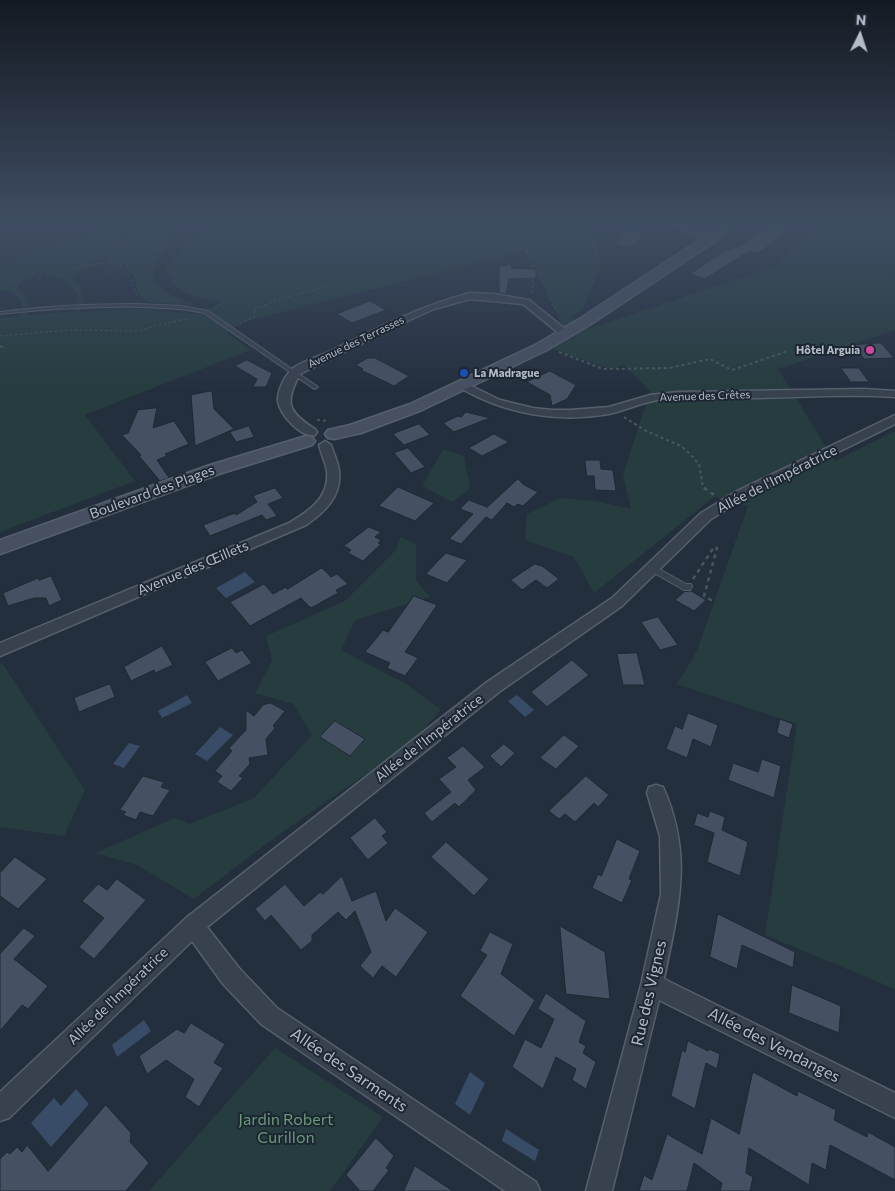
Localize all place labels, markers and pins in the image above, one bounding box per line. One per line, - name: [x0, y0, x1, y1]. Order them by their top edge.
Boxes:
- place label: Hôtel Arguia: [796, 343, 860, 357]
- marker: Hôtel Arguia: [864, 344, 876, 356]
- place label: La Madrague: [474, 366, 539, 380]
- marker: La Madrague: [458, 367, 470, 379]

